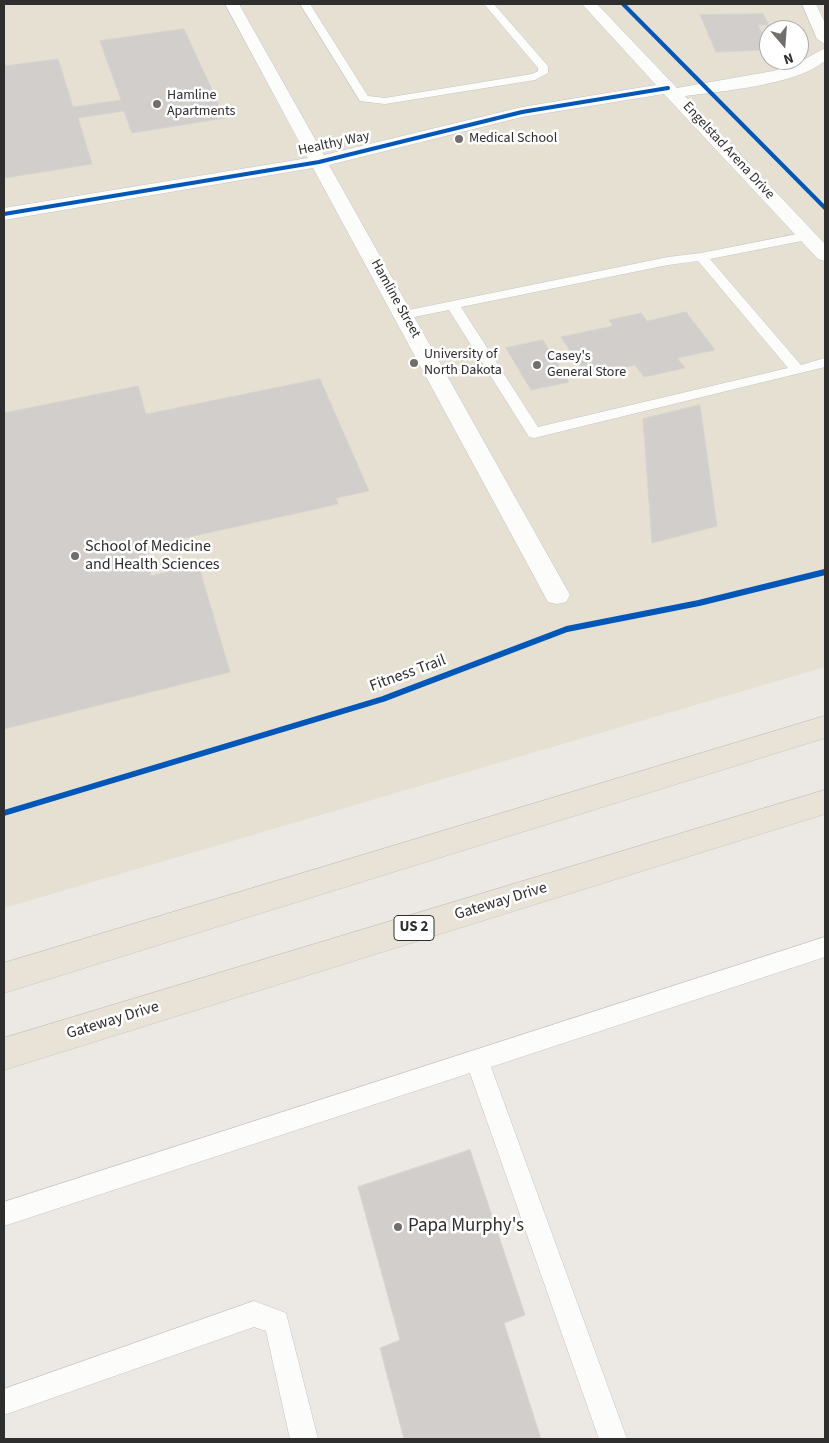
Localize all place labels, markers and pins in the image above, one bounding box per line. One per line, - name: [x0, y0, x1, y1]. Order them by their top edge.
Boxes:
- place label: Hamline Apartments: [167, 88, 235, 120]
- marker: Hamline Apartments: [151, 98, 163, 110]
- place label: Medical School: [469, 131, 557, 147]
- marker: Medical School: [453, 133, 465, 145]
- place label: University of North Dakota: [424, 347, 502, 380]
- place label: Casey's General Store: [547, 349, 626, 382]
- marker: University of North Dakota: [408, 357, 420, 369]
- marker: Casey's General Store: [531, 359, 543, 371]
- place label: School of Medicine and Health Sciences: [85, 537, 220, 575]
- marker: School of Medicine and Health Sciences: [69, 550, 81, 562]
- place label: Papa Murphy's: [408, 1216, 524, 1238]
- marker: Papa Murphy's: [392, 1221, 404, 1233]

